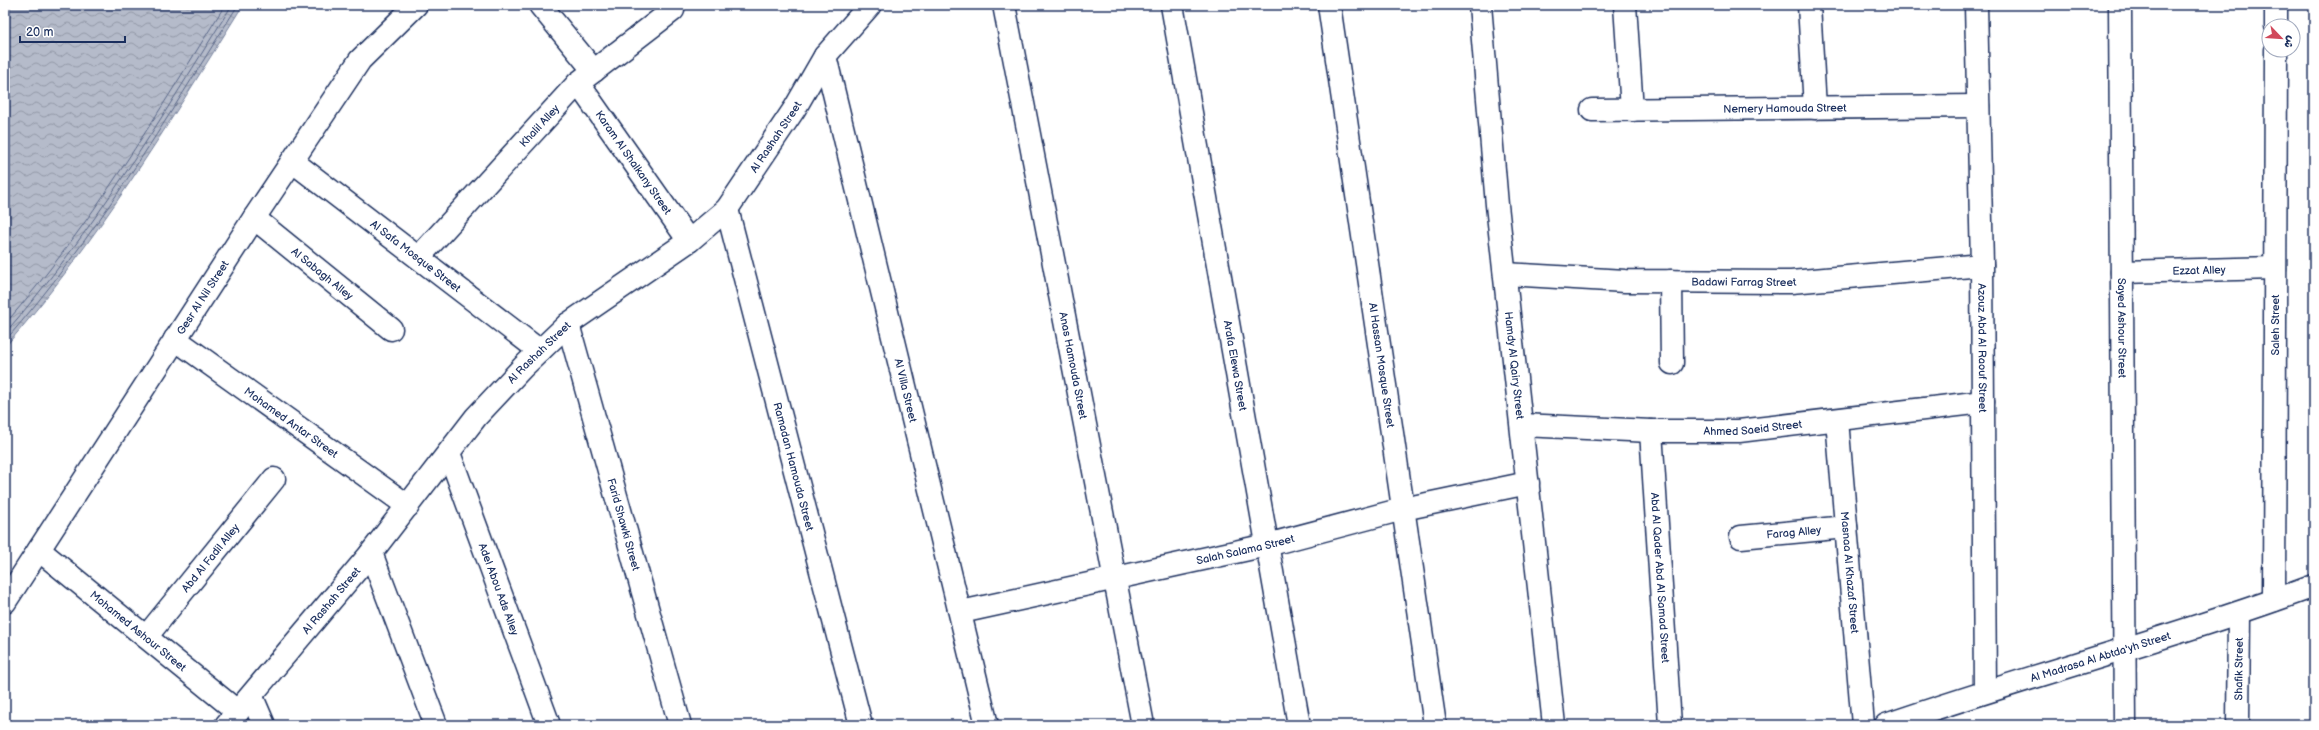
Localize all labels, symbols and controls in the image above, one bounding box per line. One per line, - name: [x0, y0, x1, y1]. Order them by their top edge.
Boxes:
- scale bar: [20, 18, 125, 44]
- north arrow: [2261, 18, 2301, 58]
- text: 20 m: [26, 25, 53, 40]
- text: ش: [2281, 34, 2298, 50]
- street label: Al Rashah Street: [747, 99, 805, 175]
- street label: Nemery Hamouda Street: [1723, 101, 1847, 116]
- street label: Khalil Alley: [517, 102, 562, 150]
- street label: Karam Al Shalkany Street: [592, 108, 675, 217]
- street label: Al Safa Mosque Street: [368, 218, 464, 295]
- street label: Al Sabagh Alley: [289, 245, 356, 303]
- street label: Gesr Al Nil Street: [174, 258, 232, 337]
- street label: Ezzat Alley: [2172, 263, 2226, 278]
- street label: Badawi Farrag Street: [1691, 275, 1798, 289]
- street label: Sayed Ashour Street: [2115, 278, 2129, 379]
- street label: Azouz Abd Al Raouf Street: [1975, 283, 1989, 413]
- street label: Saleh Street: [2269, 294, 2282, 355]
- street label: Al Hassan Mosque Street: [1366, 302, 1397, 429]
- street label: Anas Hamouda Street: [1056, 311, 1090, 421]
- street label: Hamdy Al Qairy Street: [1502, 311, 1527, 421]
- street label: Al Rashah Street: [505, 319, 574, 386]
- street label: Arafa Elewa Street: [1221, 319, 1250, 412]
- street label: Al Villa Street: [891, 357, 920, 424]
- street label: Mohamed Antar Street: [242, 385, 341, 461]
- street label: Ramadan Hamouda Street: [770, 401, 816, 533]
- street label: Ahmed Saeid Street: [1703, 418, 1803, 438]
- street label: Farid Shawki Street: [604, 477, 643, 573]
- street label: Abd Al Qader Abd Al Samad Street: [1648, 492, 1672, 664]
- street label: Masnaa Al Khazaf Street: [1838, 511, 1861, 635]
- street label: Abd Al Fadil Alley: [179, 521, 242, 595]
- street label: Farag Alley: [1766, 523, 1822, 542]
- street label: Salah Salama Street: [1195, 532, 1296, 567]
- street label: Adel Abou Ads Alley: [476, 541, 521, 637]
- street label: Al Rashah Street: [300, 564, 364, 637]
- street label: Mohamed Ashour Street: [87, 588, 189, 675]
- street label: Al Madrasa Al Abtda'yh Street: [2029, 629, 2173, 685]
- street label: Shafik Street: [2232, 637, 2246, 700]

